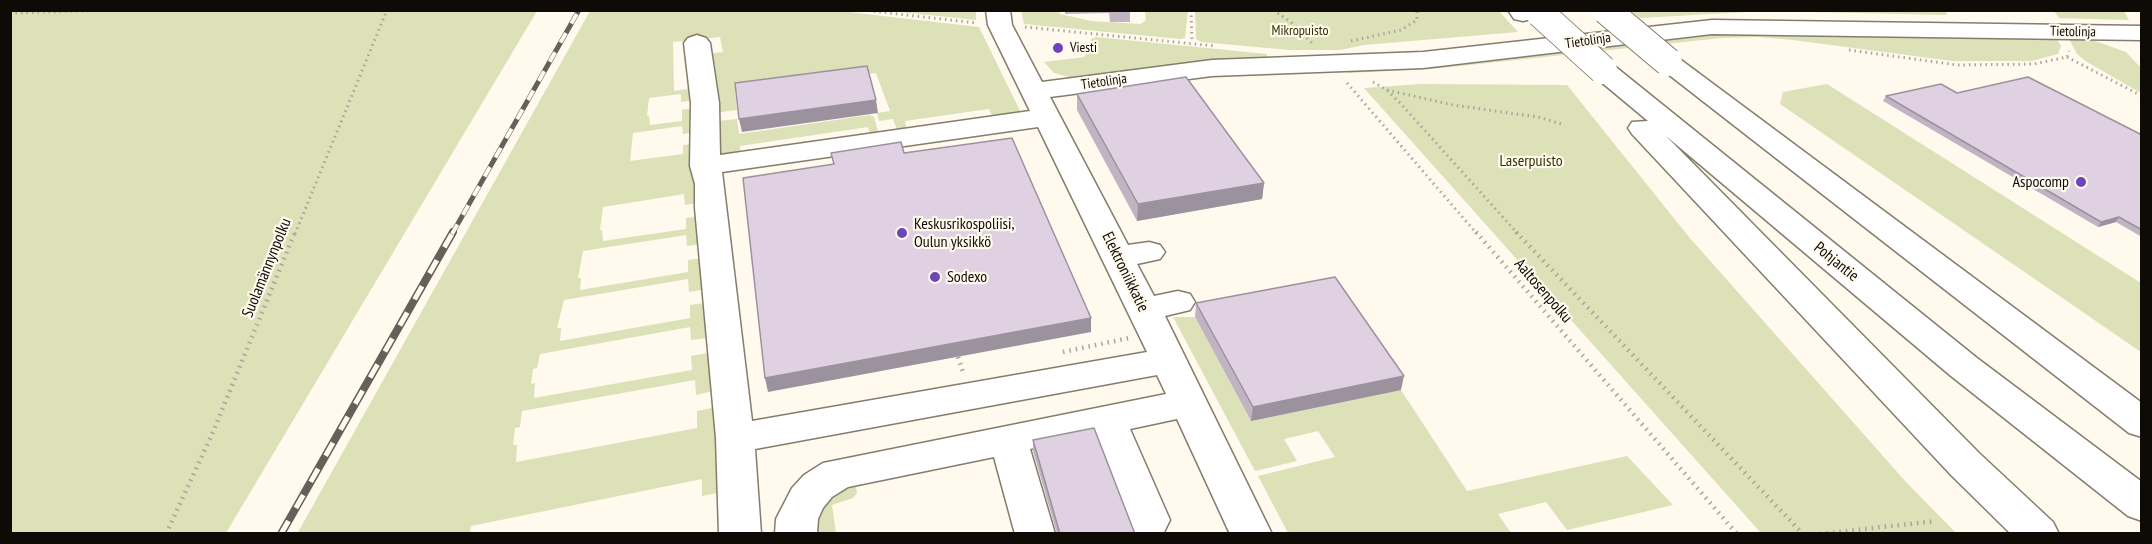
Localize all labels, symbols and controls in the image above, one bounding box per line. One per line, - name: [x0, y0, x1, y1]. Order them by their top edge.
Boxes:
- park label: Mikropuisto: [1272, 23, 1328, 39]
- street label: Tietolinja: [2050, 23, 2096, 41]
- street label: Tietolinja: [1564, 29, 1612, 53]
- place label: Viesti: [1070, 40, 1097, 56]
- marker: Viesti: [1051, 41, 1065, 55]
- street label: Tietolinja: [1080, 70, 1128, 94]
- park label: Laserpuisto: [1499, 151, 1563, 171]
- place label: Aspocomp: [2012, 172, 2069, 192]
- marker: Aspocomp: [2074, 175, 2088, 189]
- place label: Keskusrikospoliisi, Oulun yksikkö: [914, 214, 1014, 252]
- street label: Suolamännynpolku: [238, 216, 296, 320]
- marker: Keskusrikospoliisi, Oulun yksikkö: [895, 226, 909, 240]
- street label: Elektroniikkatie: [1097, 229, 1153, 315]
- street label: Pohjantie: [1810, 238, 1862, 286]
- street label: Aaltosenpolku: [1510, 255, 1576, 327]
- place label: Sodexo: [947, 267, 987, 287]
- marker: Sodexo: [928, 270, 942, 284]

